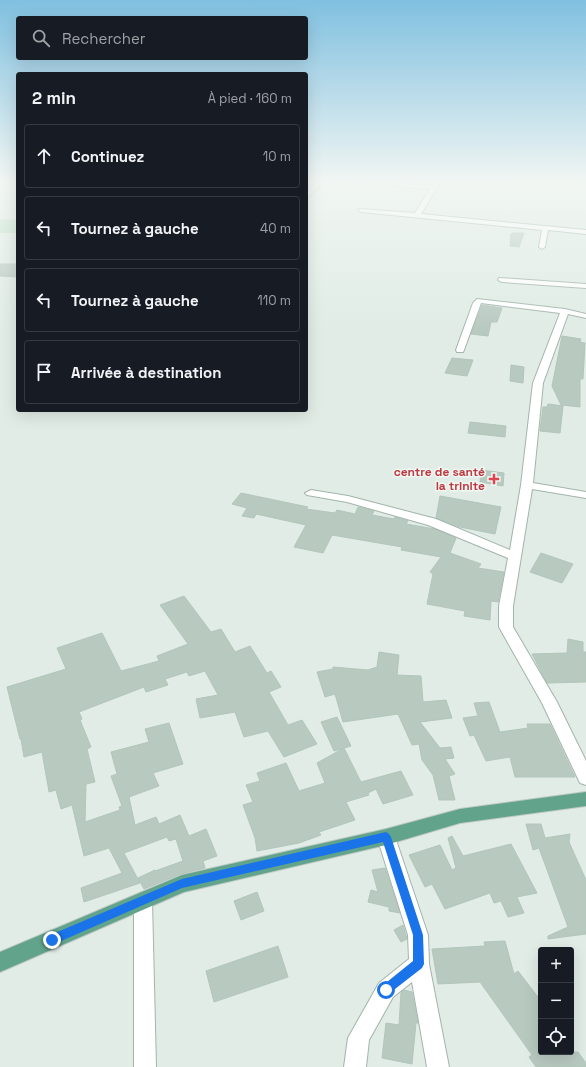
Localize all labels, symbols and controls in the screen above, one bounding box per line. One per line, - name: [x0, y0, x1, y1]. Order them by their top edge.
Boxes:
- search box: [16, 16, 308, 60]
- icon: search: [30, 27, 52, 49]
- text: Rechercher: [62, 29, 145, 48]
- text: 2 min: [32, 87, 76, 109]
- text: À pied · 160 m: [208, 90, 292, 107]
- icon: ahead: [33, 145, 55, 167]
- text: Continuez: [71, 147, 144, 166]
- text: 10 m: [263, 148, 291, 165]
- icon: left: [33, 217, 55, 239]
- text: Tournez à gauche: [71, 219, 199, 238]
- text: 40 m: [260, 220, 291, 237]
- icon: left: [33, 289, 55, 311]
- text: Tournez à gauche: [71, 291, 199, 310]
- text: 110 m: [257, 292, 291, 309]
- icon: arrive: [33, 361, 55, 383]
- text: Arrivée à destination: [71, 363, 221, 382]
- place label: centre de santé la trinite: [394, 464, 485, 494]
- marker: centre de santé la trinite: [488, 473, 500, 485]
- route end: [43, 931, 61, 949]
- map controls: [538, 947, 574, 1055]
- button: +: [538, 947, 574, 983]
- route start: [377, 981, 395, 999]
- button: −: [538, 983, 574, 1019]
- button: locate: [538, 1019, 574, 1055]

